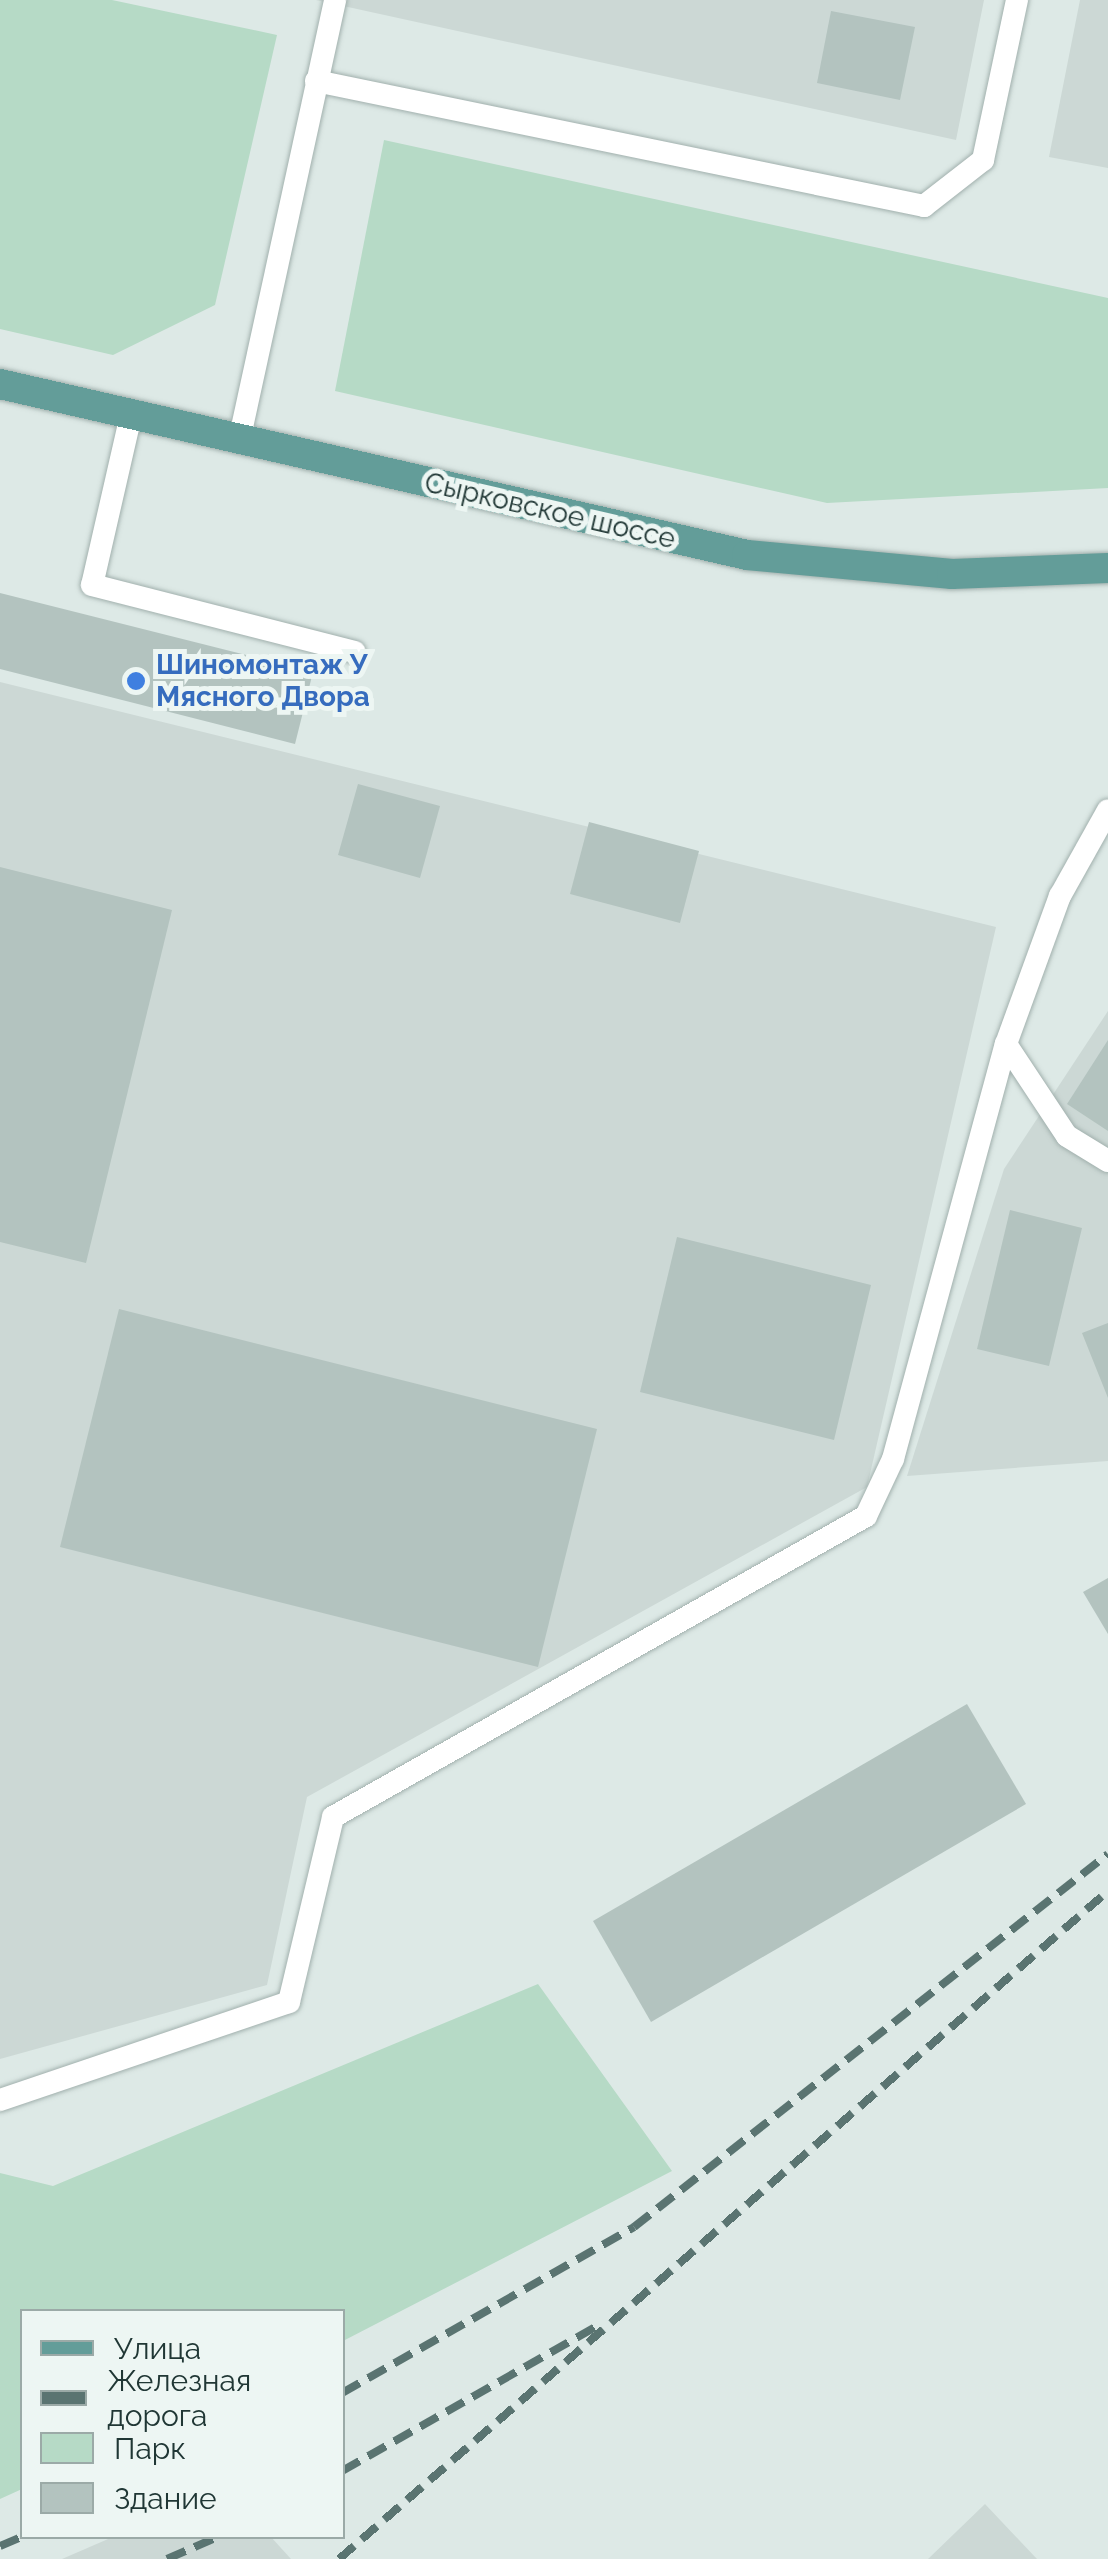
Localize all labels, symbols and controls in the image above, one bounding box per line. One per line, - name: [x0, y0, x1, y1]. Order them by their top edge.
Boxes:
- street label: Сырковское шоссе: [421, 466, 679, 556]
- place label: Шиномонтаж У Мясного Двора: [156, 648, 370, 714]
- marker: Шиномонтаж У Мясного Двора: [125, 670, 147, 692]
- legend: [20, 2309, 345, 2539]
- text: Улица: [114, 2331, 201, 2366]
- text: Железная дорога: [107, 2363, 251, 2433]
- text: Парк: [114, 2431, 186, 2466]
- text: Здание: [114, 2481, 217, 2516]

